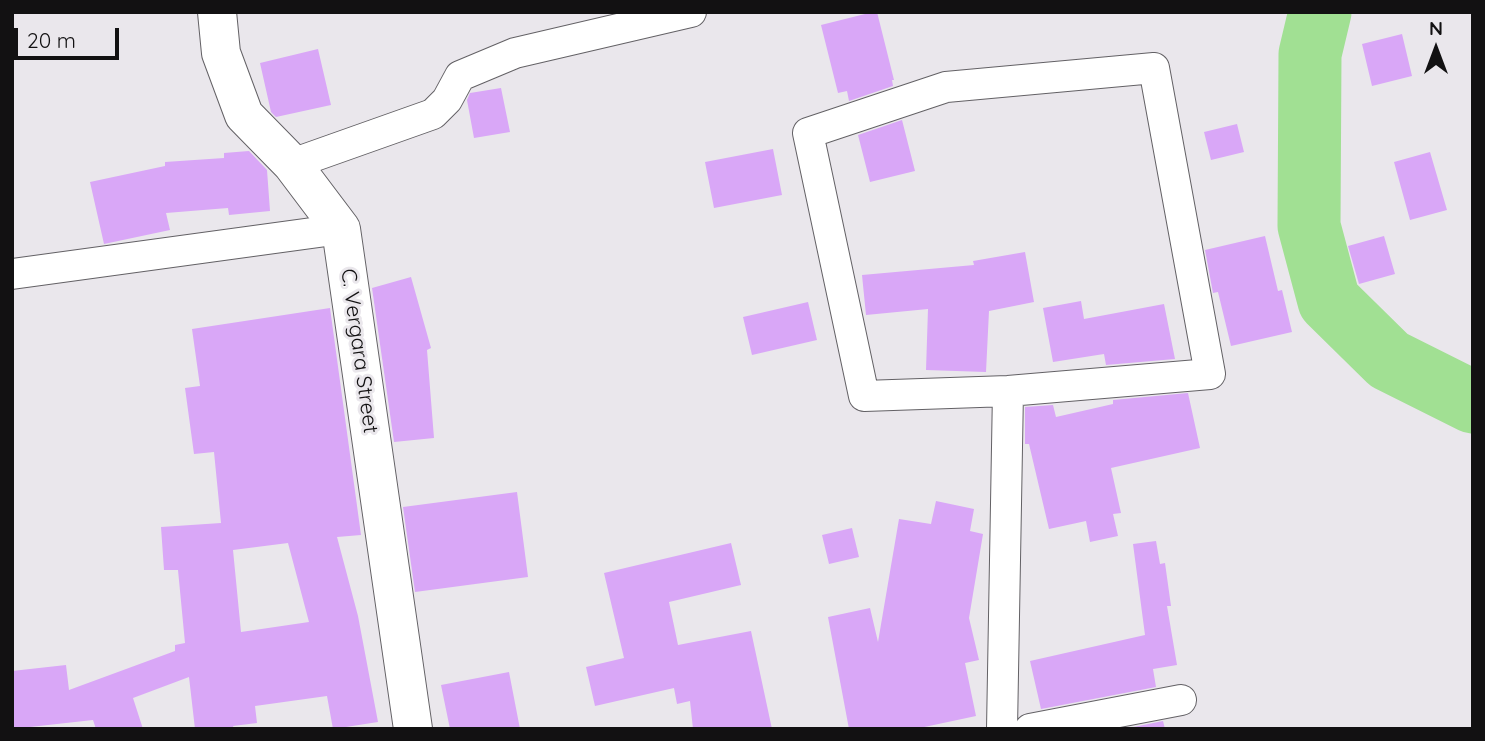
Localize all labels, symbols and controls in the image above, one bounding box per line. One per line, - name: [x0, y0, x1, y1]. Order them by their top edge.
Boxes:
- scale bar: [18, 14, 122, 58]
- north arrow: [1401, 14, 1471, 84]
- text: N: [1429, 16, 1443, 40]
- text: 20 m: [27, 27, 76, 53]
- street label: C. Vergara Street: [335, 267, 383, 435]

